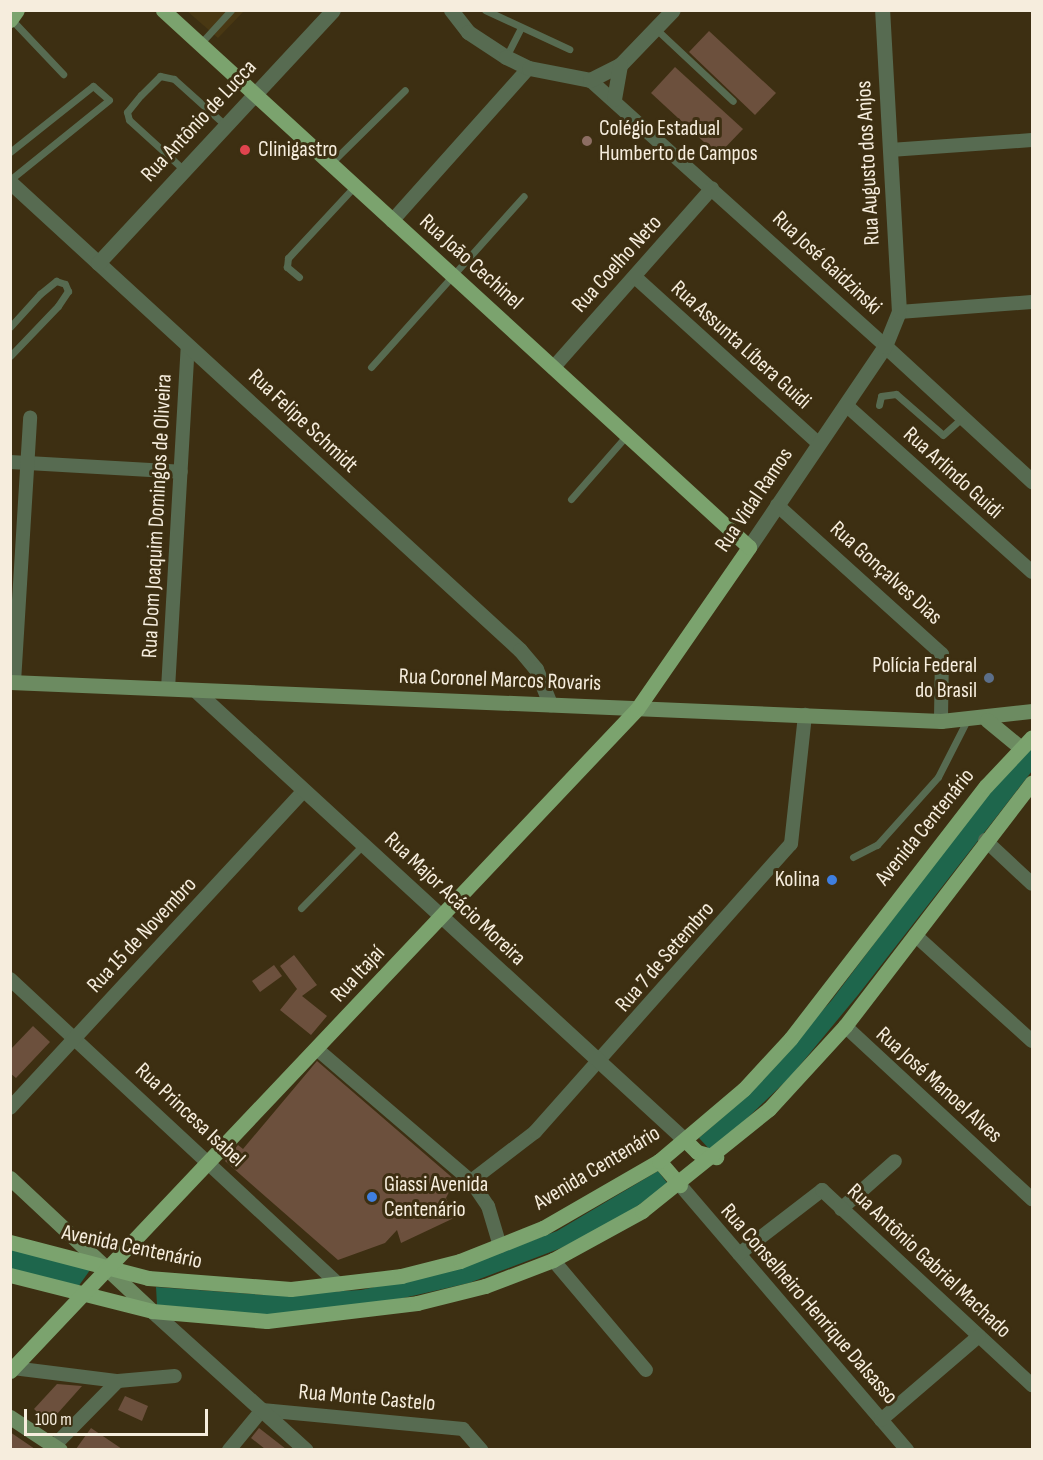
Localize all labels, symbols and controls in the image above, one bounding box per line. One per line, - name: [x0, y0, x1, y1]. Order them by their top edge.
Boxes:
- street label: Rua Antônio de Lucca: [136, 55, 262, 187]
- street label: Rua Augusto dos Anjos: [851, 80, 885, 246]
- place label: Colégio Estadual Humberto de Campos: [599, 115, 758, 166]
- marker: Colégio Estadual Humberto de Campos: [580, 134, 594, 148]
- place label: Clinigastro: [258, 137, 337, 163]
- marker: Clinigastro: [236, 141, 254, 159]
- street label: Rua José Gaidzinski: [767, 206, 887, 320]
- street label: Rua João Cechinel: [414, 209, 528, 315]
- street label: Rua Coelho Neto: [567, 210, 667, 318]
- street label: Rua Assunta Líbera Guidi: [666, 275, 816, 415]
- street label: Rua Felipe Schmidt: [243, 364, 363, 478]
- street label: Rua Dom Joaquim Domingos de Oliveira: [136, 373, 178, 659]
- street label: Rua Arlindo Guidi: [898, 421, 1008, 525]
- street label: Rua Vidal Ramos: [709, 443, 799, 557]
- street label: Rua Gonçalves Dias: [824, 516, 948, 630]
- place label: Polícia Federal do Brasil: [872, 652, 977, 704]
- street label: Rua Coronel Marcos Rovaris: [398, 663, 602, 697]
- marker: Polícia Federal do Brasil: [982, 671, 996, 685]
- street label: Avenida Centenário: [870, 763, 980, 891]
- street label: Rua Major Acácio Moreira: [379, 827, 531, 971]
- place label: Kolina: [775, 867, 820, 893]
- street label: Rua 15 de Novembro: [82, 872, 202, 998]
- marker: Kolina: [825, 873, 839, 887]
- street label: Rua 7 de Setembro: [610, 897, 720, 1017]
- street label: Rua Itajaí: [325, 940, 391, 1008]
- street label: Rua José Manoel Alves: [870, 1021, 1008, 1149]
- street label: Rua Princesa Isabel: [130, 1057, 250, 1173]
- street label: Avenida Centenário: [529, 1120, 665, 1216]
- place label: Giassi Avenida Centenário: [384, 1171, 488, 1222]
- street label: Rua Antônio Gabriel Machado: [842, 1178, 1016, 1344]
- marker: Giassi Avenida Centenário: [365, 1190, 379, 1204]
- street label: Rua Conselheiro Henrique Dalsasso: [715, 1198, 903, 1410]
- street label: Avenida Centenário: [59, 1219, 205, 1275]
- street label: Rua Monte Castelo: [297, 1379, 437, 1417]
- scale bar: [27, 1397, 212, 1435]
- text: 100 m: [35, 1409, 72, 1430]

